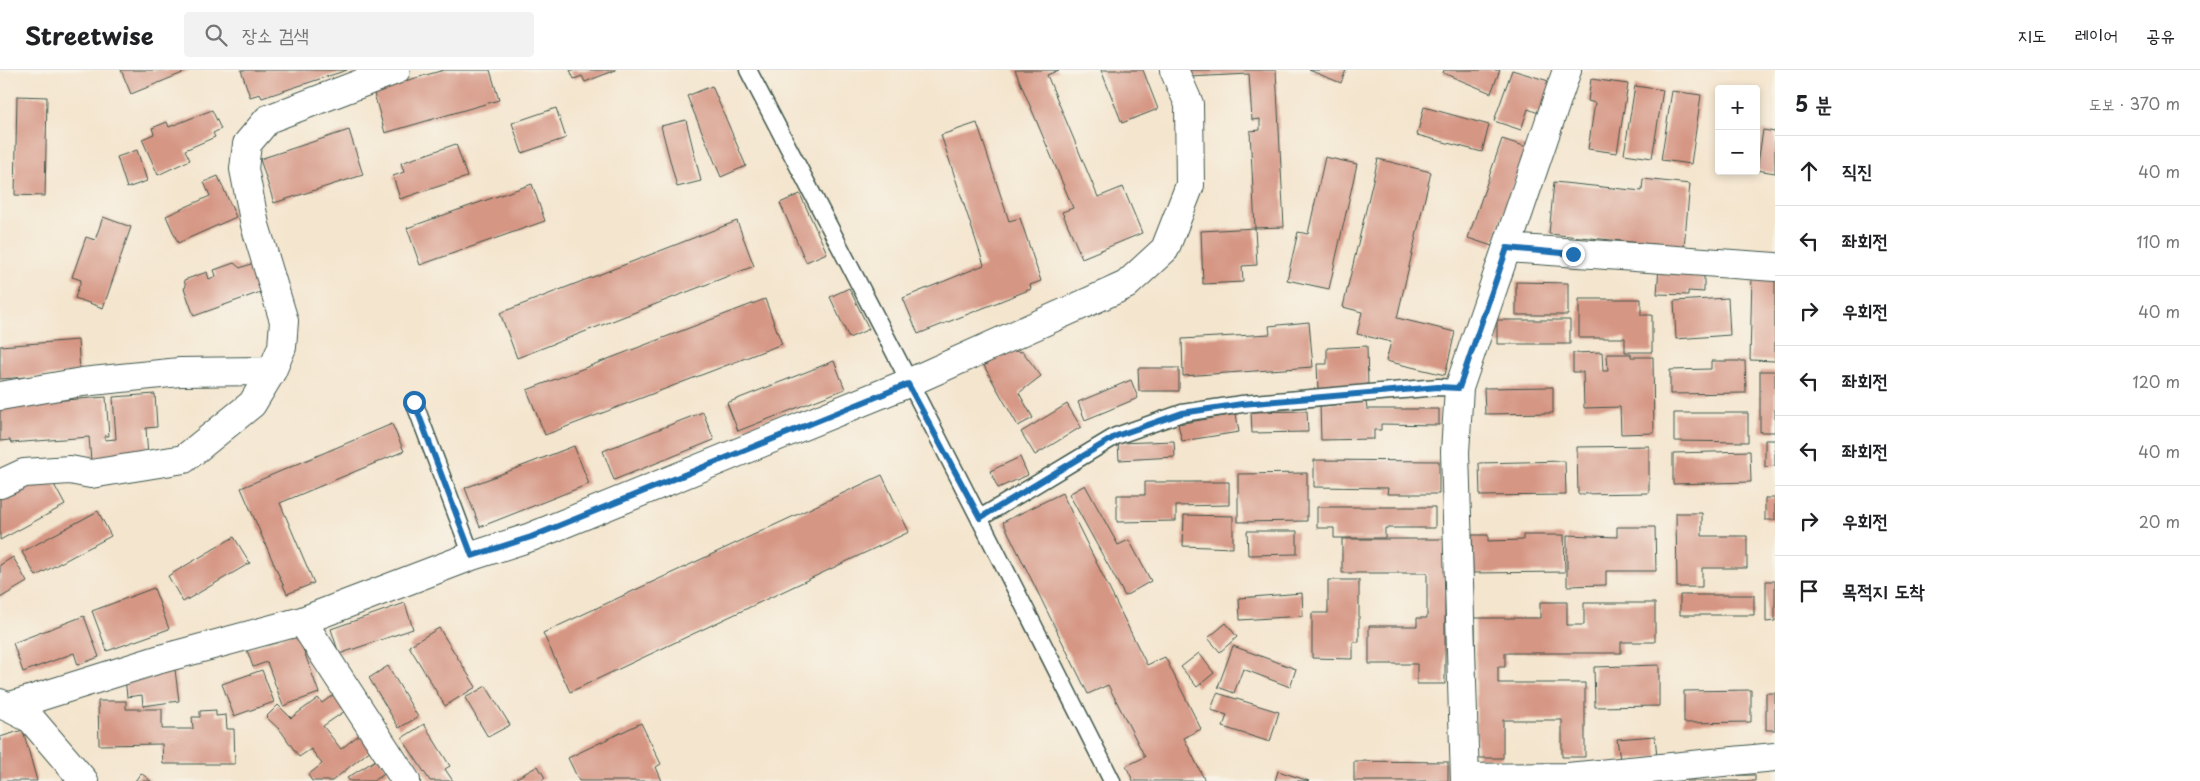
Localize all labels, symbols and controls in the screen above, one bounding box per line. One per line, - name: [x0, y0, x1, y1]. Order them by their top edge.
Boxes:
- search box: [184, 12, 534, 57]
- text: Streetwise: [25, 17, 154, 53]
- text: 장소 검색: [242, 20, 309, 48]
- icon: search: [202, 21, 230, 49]
- text: 지도: [2018, 21, 2047, 48]
- text: 레이어: [2075, 21, 2118, 48]
- text: 공유: [2146, 21, 2175, 48]
- map controls: [1715, 85, 1760, 175]
- button: +: [1715, 85, 1760, 130]
- text: 5 분: [1795, 87, 1832, 119]
- text: 도보 · 370 m: [2089, 91, 2180, 115]
- button: −: [1715, 130, 1760, 175]
- text: 직진: [1842, 156, 1873, 184]
- icon: ahead: [1795, 157, 1823, 185]
- text: 40 m: [2138, 159, 2180, 183]
- text: 좌회전: [1842, 226, 1888, 254]
- icon: left: [1795, 227, 1823, 255]
- text: 110 m: [2137, 229, 2180, 253]
- route end: [1562, 243, 1585, 266]
- text: 우회전: [1842, 296, 1888, 324]
- icon: right: [1795, 297, 1823, 325]
- text: 40 m: [2138, 299, 2180, 323]
- text: 좌회전: [1842, 366, 1888, 394]
- icon: left: [1795, 367, 1823, 395]
- text: 120 m: [2133, 369, 2180, 393]
- route start: [403, 391, 426, 414]
- text: 좌회전: [1842, 436, 1888, 464]
- icon: left: [1795, 437, 1823, 465]
- text: 40 m: [2138, 439, 2180, 463]
- text: 우회전: [1842, 506, 1888, 534]
- icon: right: [1795, 507, 1823, 535]
- text: 20 m: [2139, 509, 2180, 533]
- text: 목적지 도착: [1842, 576, 1925, 604]
- icon: arrive: [1795, 577, 1823, 605]

